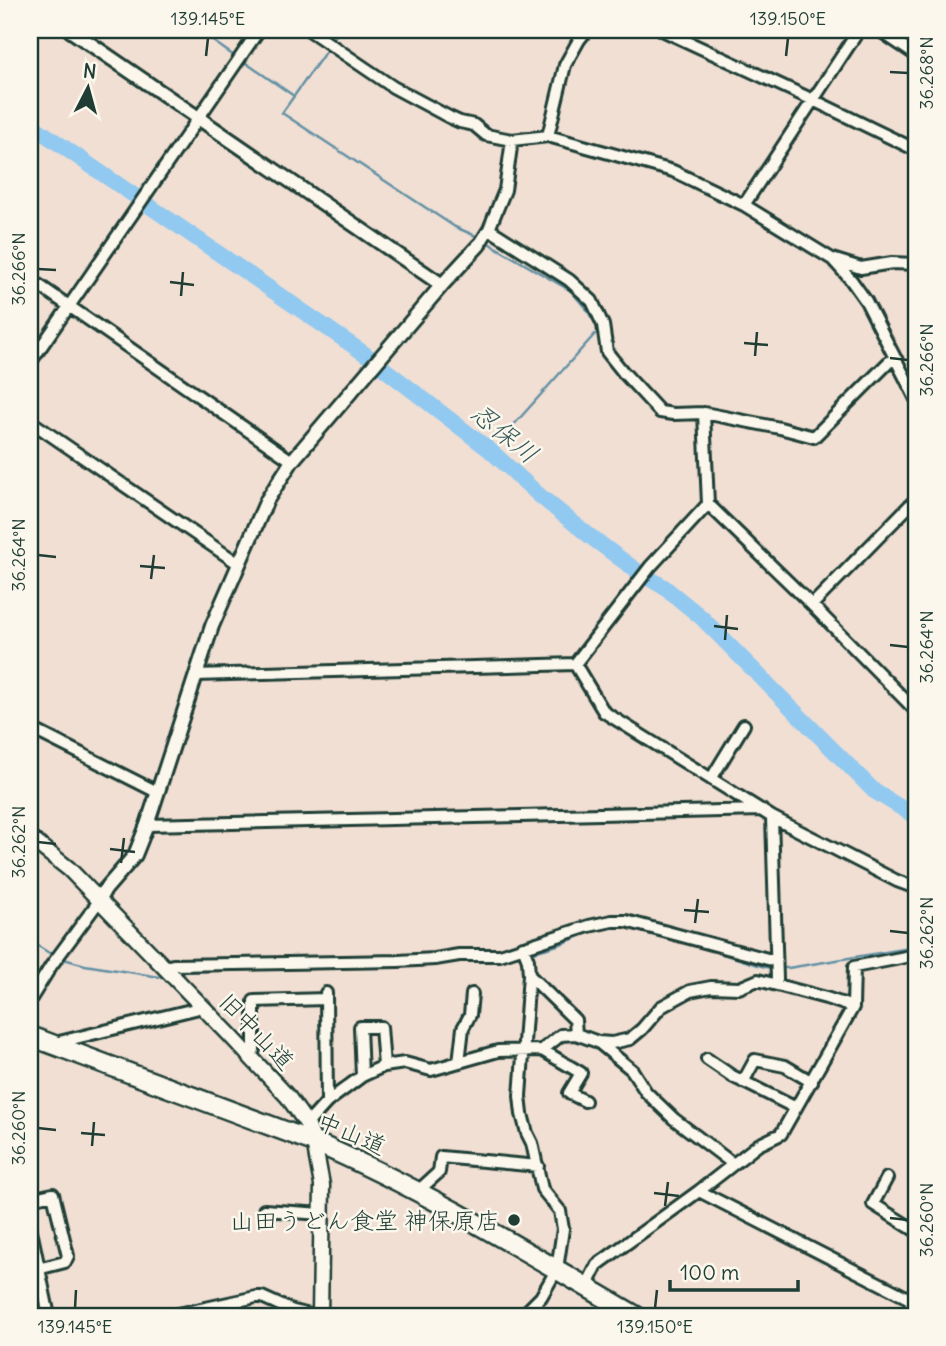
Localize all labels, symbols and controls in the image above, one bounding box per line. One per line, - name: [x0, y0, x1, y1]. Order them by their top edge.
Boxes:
- text: 139.145°E: [171, 7, 245, 30]
- text: 139.150°E: [750, 7, 826, 30]
- text: 36.268°N: [915, 36, 938, 110]
- north arrow: [52, 52, 122, 122]
- text: N: [82, 58, 98, 84]
- text: 36.266°N: [7, 232, 30, 306]
- text: 36.266°N: [915, 323, 938, 397]
- water label: 忍保川: [464, 396, 546, 470]
- text: 36.264°N: [7, 518, 30, 592]
- text: 36.264°N: [915, 610, 938, 684]
- text: 36.262°N: [7, 806, 30, 878]
- text: 36.262°N: [915, 897, 938, 969]
- street label: 旧中山道: [213, 986, 301, 1076]
- text: 36.260°N: [7, 1091, 30, 1165]
- street label: 中山道: [313, 1105, 391, 1161]
- text: 36.260°N: [915, 1183, 938, 1257]
- place label: 山田うどん食堂 神保原店: [230, 1205, 500, 1235]
- marker: 山田うどん食堂 神保原店: [506, 1212, 522, 1228]
- scale bar: [670, 1248, 797, 1292]
- text: 100 m: [680, 1259, 739, 1286]
- text: 139.145°E: [38, 1315, 112, 1338]
- text: 139.150°E: [617, 1315, 693, 1338]

